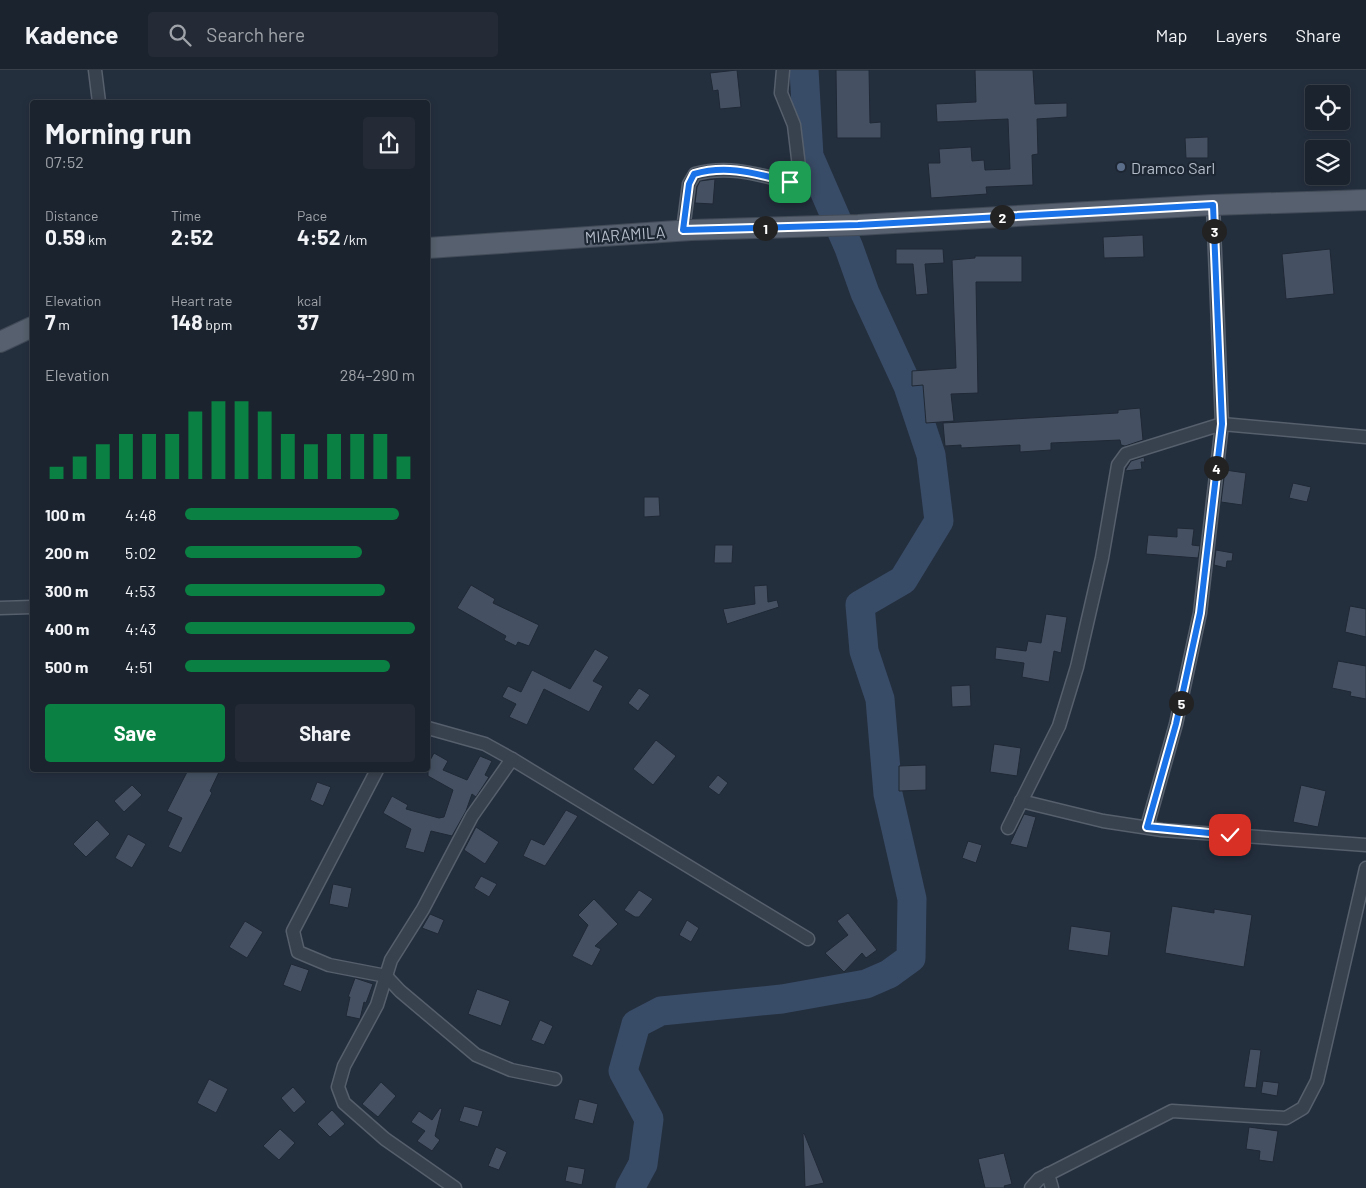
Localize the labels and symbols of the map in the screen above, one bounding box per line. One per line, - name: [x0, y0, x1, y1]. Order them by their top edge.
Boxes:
- place label: Dramco Sarl: [1131, 158, 1215, 177]
- pin: [769, 161, 811, 203]
- marker: Dramco Sarl: [1115, 161, 1127, 173]
- pin: 2: [990, 204, 1014, 230]
- pin: 1: [752, 216, 778, 240]
- pin: 3: [1202, 218, 1226, 244]
- street label: MIARAMILA: [584, 222, 666, 246]
- pin: 4: [1204, 456, 1228, 480]
- pin: 5: [1168, 690, 1194, 716]
- pin: [1209, 814, 1251, 856]

